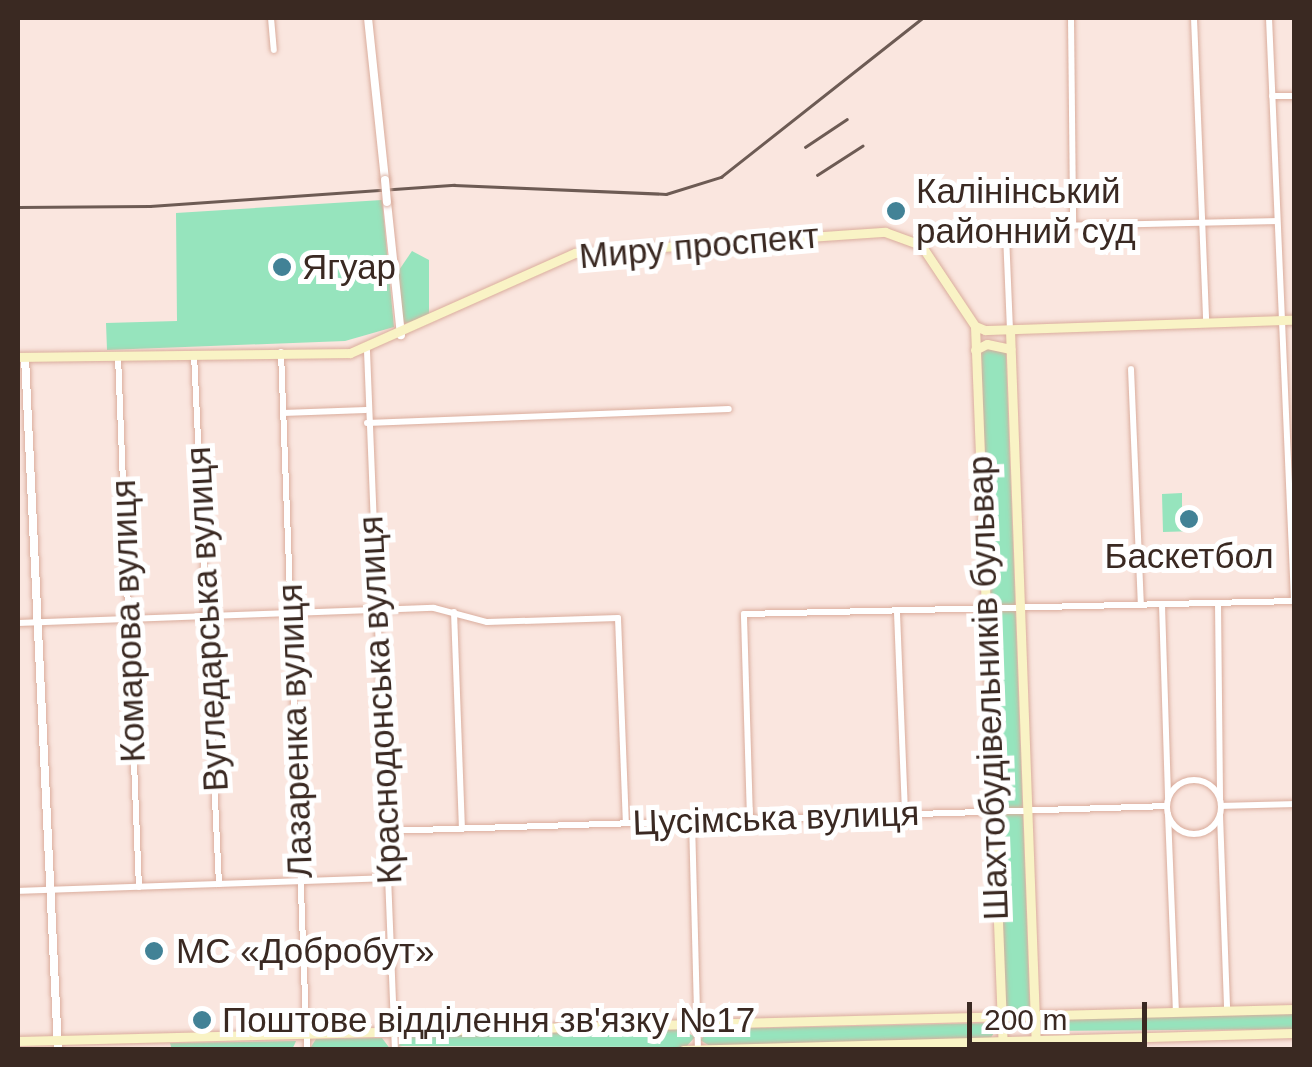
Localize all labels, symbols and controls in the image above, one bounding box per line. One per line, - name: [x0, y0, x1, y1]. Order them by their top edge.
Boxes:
- place label: Калінінський районний суд: [916, 170, 1136, 252]
- marker: Калінінський районний суд: [885, 200, 907, 222]
- street label: Миру проспект: [577, 215, 821, 277]
- place label: Ягуар: [302, 246, 396, 288]
- marker: Ягуар: [271, 256, 293, 278]
- street label: Вугледарська вулиця: [177, 445, 237, 793]
- street label: Шахтобудівельників бульвар: [959, 455, 1017, 921]
- street label: Комарова вулиця: [102, 479, 154, 763]
- marker: Баскетбол: [1178, 508, 1200, 530]
- street label: Краснодонська вулиця: [349, 515, 411, 885]
- place label: Баскетбол: [1104, 535, 1274, 577]
- street label: Лазаренка вулиця: [269, 583, 321, 879]
- street label: Цусімська вулиця: [632, 792, 920, 844]
- place label: МС «Добробут»: [176, 930, 434, 972]
- marker: МС «Добробут»: [141, 938, 167, 964]
- scale bar: [972, 982, 1152, 1044]
- place label: Поштове відділення зв'язку №17: [222, 999, 755, 1041]
- text: 200 m: [984, 1003, 1067, 1036]
- marker: Поштове відділення зв'язку №17: [191, 1009, 213, 1031]

